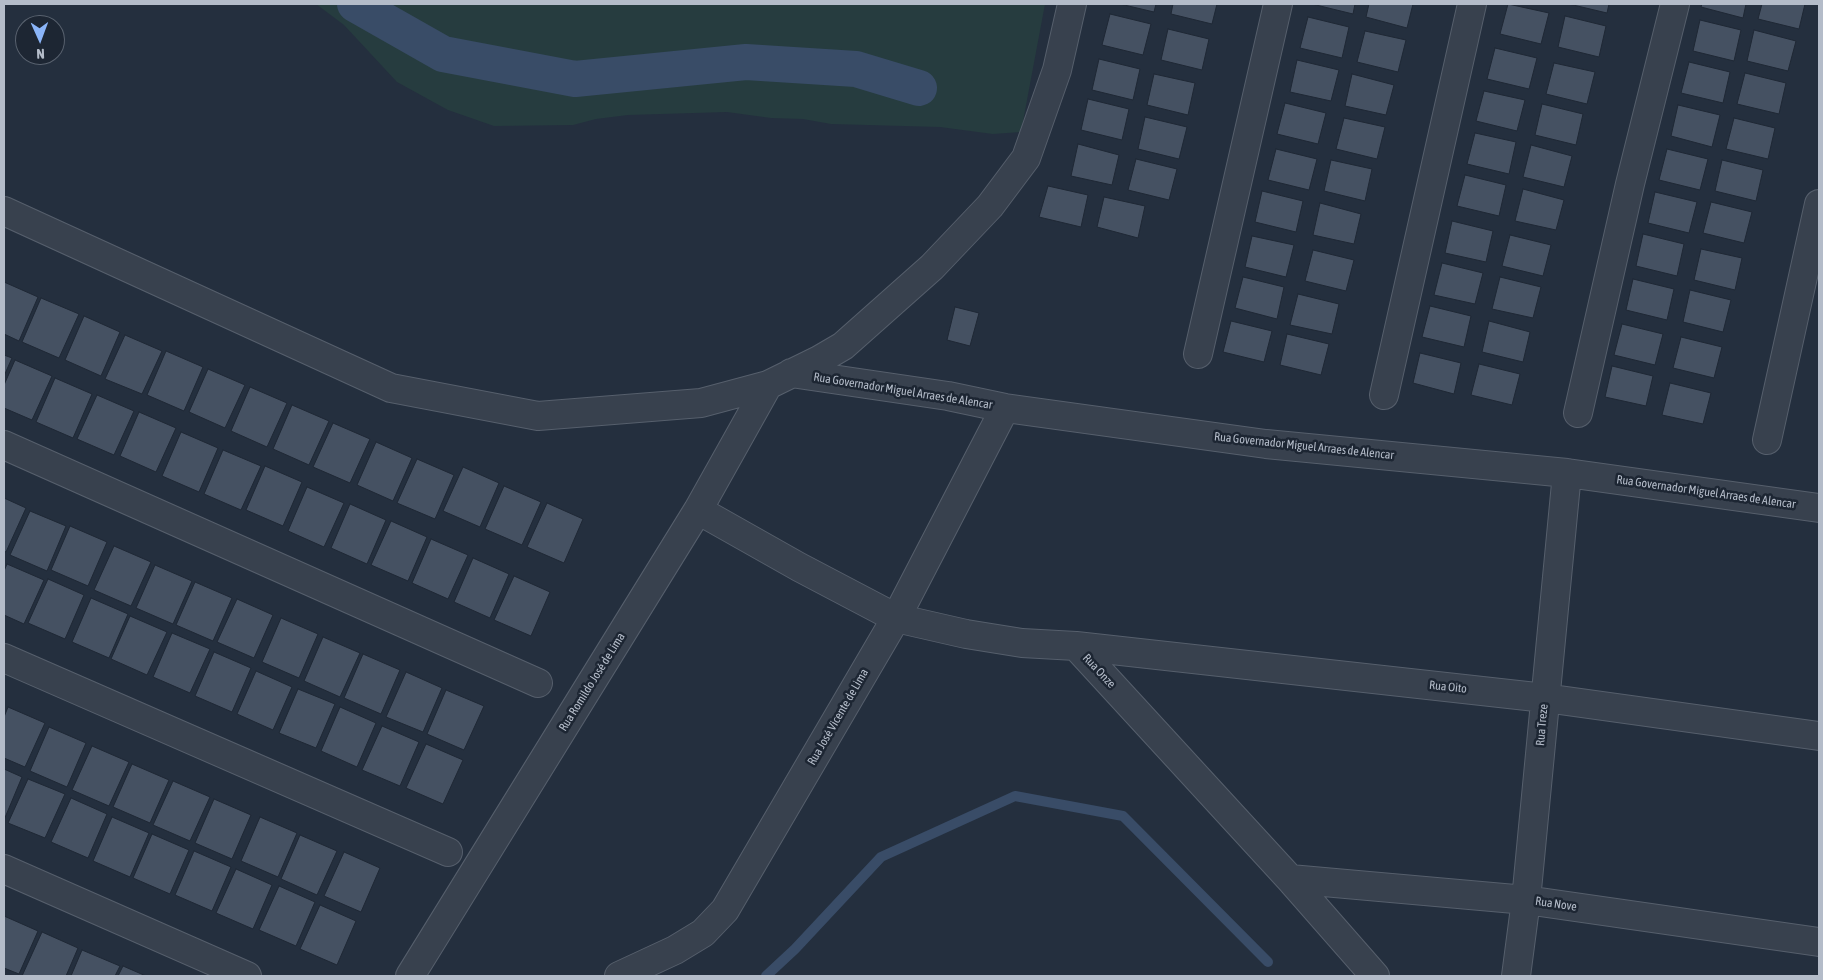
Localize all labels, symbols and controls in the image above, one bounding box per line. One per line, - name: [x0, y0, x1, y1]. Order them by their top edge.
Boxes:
- north arrow: [15, 15, 65, 65]
- text: N: [36, 46, 45, 62]
- street label: Rua Governador Miguel Arraes de Alencar: [813, 370, 993, 412]
- street label: Rua Governador Miguel Arraes de Alencar: [1213, 429, 1395, 463]
- street label: Rua Governador Miguel Arraes de Alencar: [1615, 472, 1797, 512]
- street label: Rua Romildo José de Lima: [556, 630, 628, 734]
- street label: Rua Onze: [1080, 651, 1118, 691]
- street label: Rua José Vicente de Lima: [805, 666, 871, 768]
- street label: Rua Oito: [1428, 678, 1468, 696]
- street label: Rua Treze: [1533, 703, 1551, 747]
- street label: Rua Nove: [1534, 894, 1578, 914]

